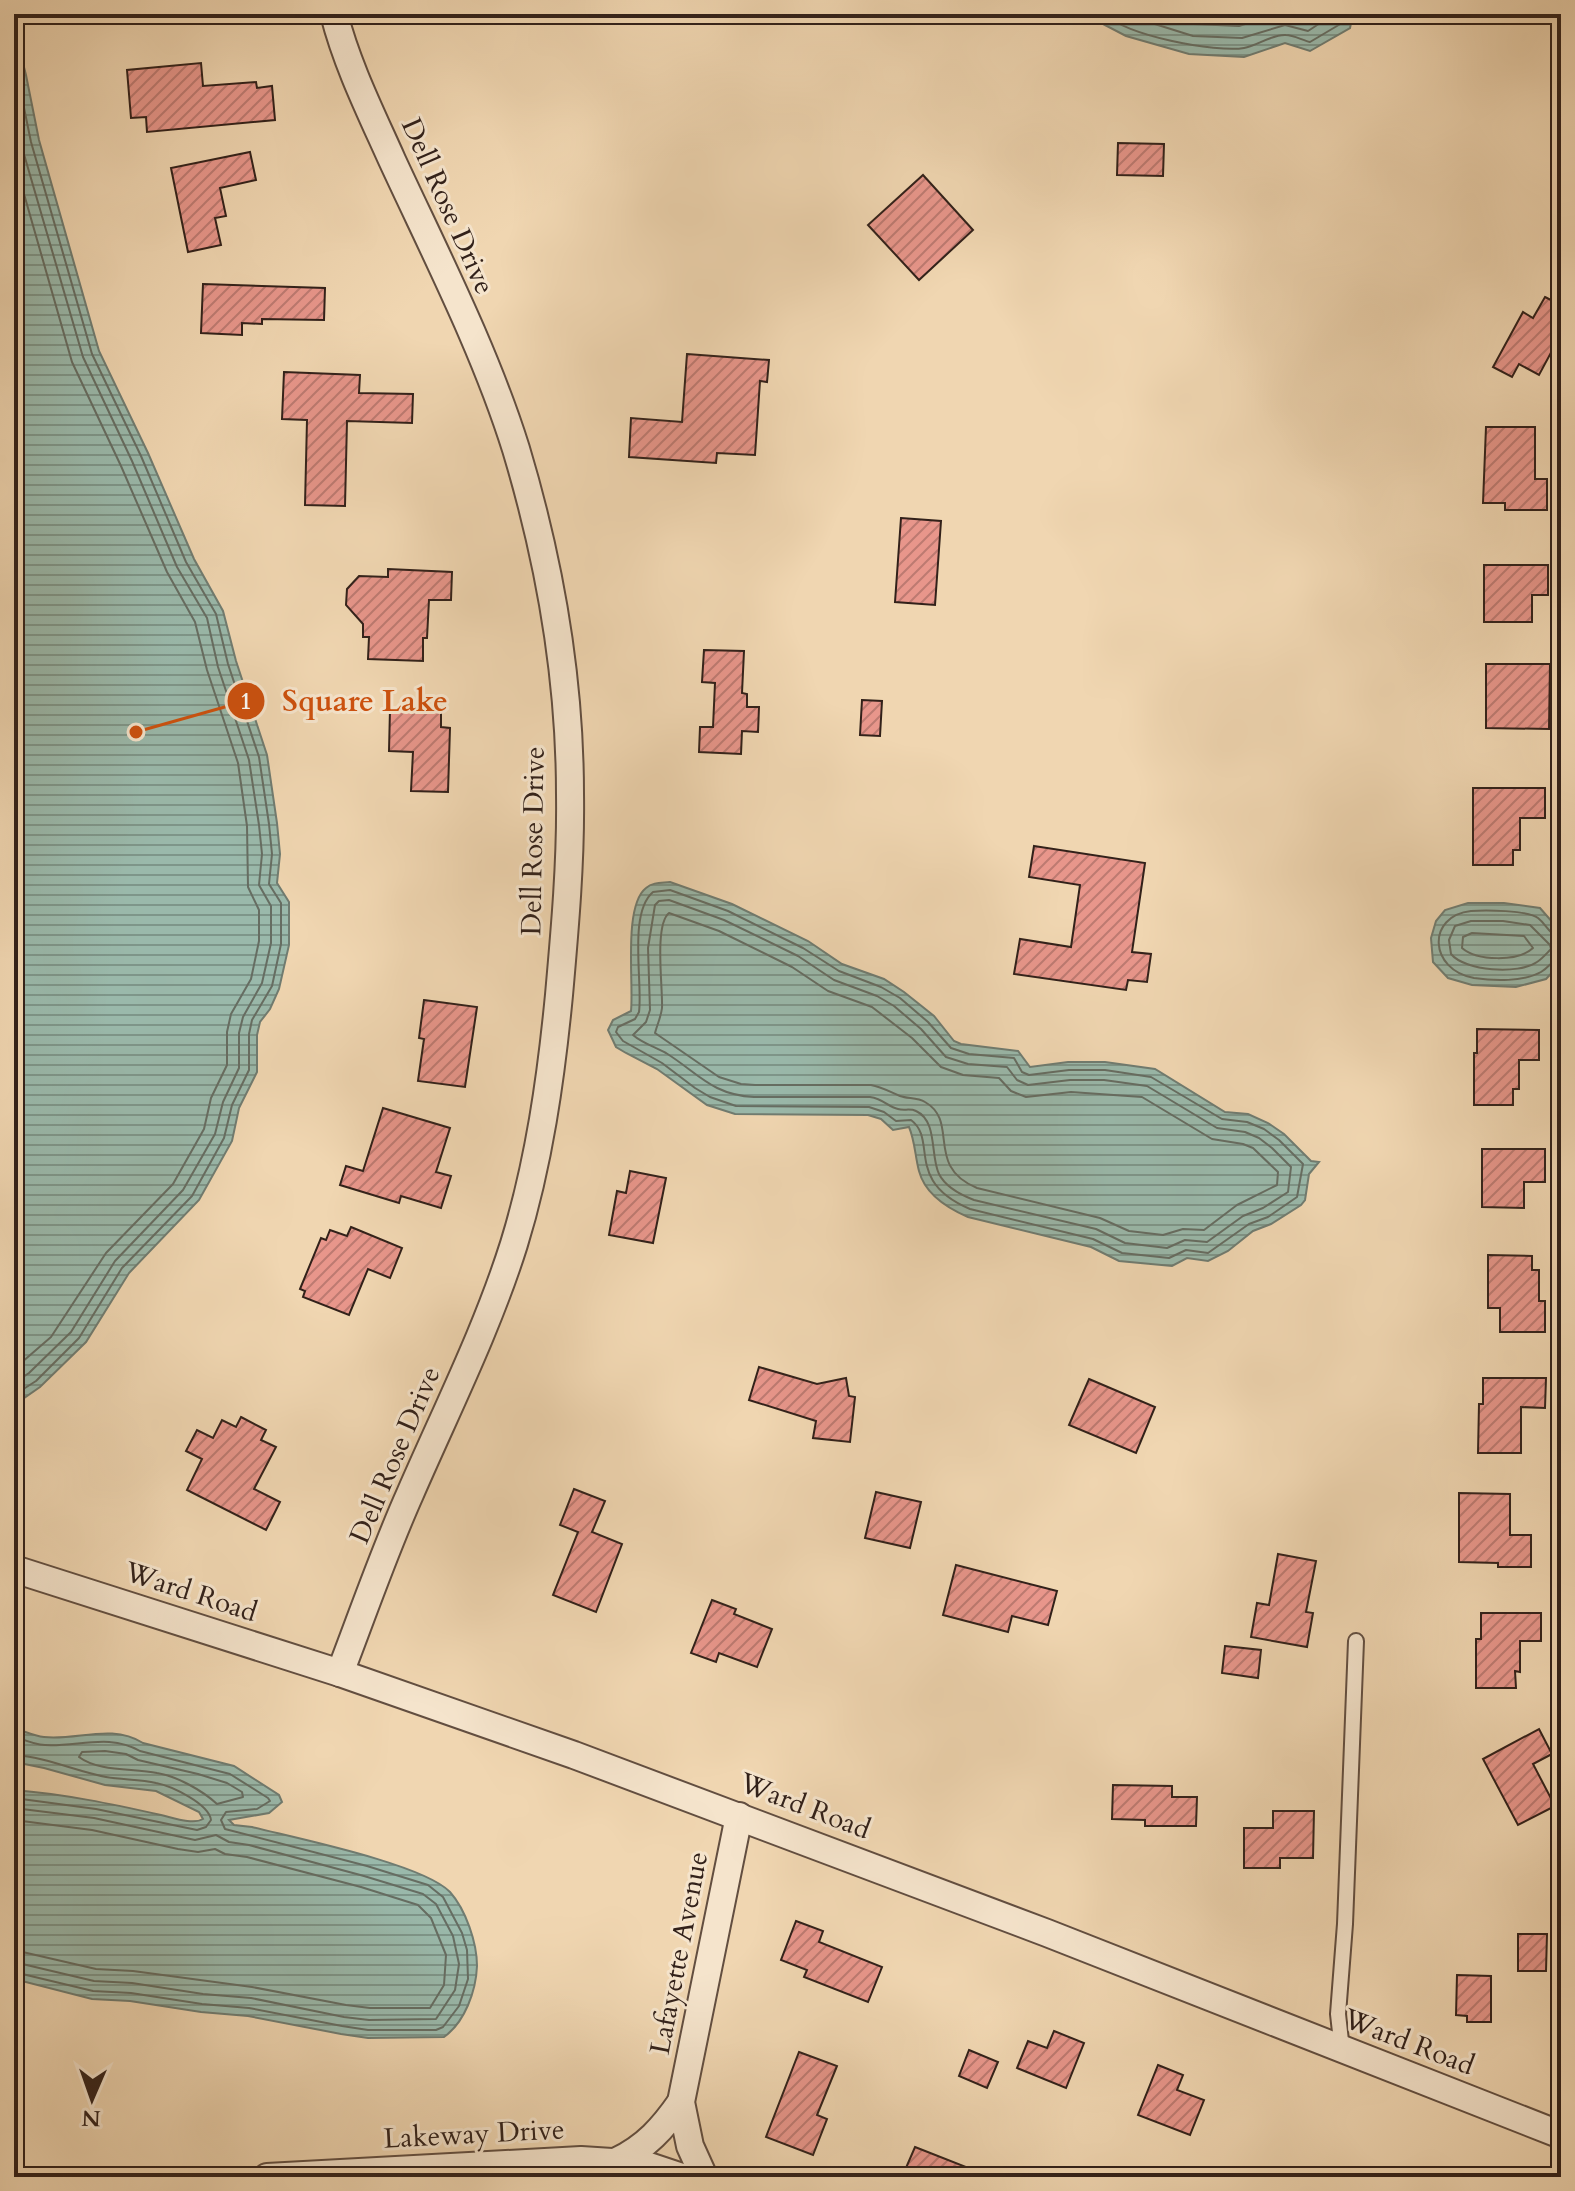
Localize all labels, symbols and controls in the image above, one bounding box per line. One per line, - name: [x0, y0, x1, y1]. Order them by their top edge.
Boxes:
- street label: Dell Rose Drive: [392, 112, 504, 300]
- callout: Square Lake: [226, 674, 464, 728]
- text: Square Lake: [282, 681, 448, 722]
- text: 1: [240, 685, 252, 718]
- street label: Dell Rose Drive: [512, 746, 554, 936]
- street label: Dell Rose Drive: [341, 1361, 449, 1549]
- street label: Ward Road: [119, 1552, 262, 1631]
- street label: Ward Road: [733, 1763, 876, 1848]
- street label: Lafayette Avenue: [641, 1848, 717, 2058]
- street label: Ward Road: [1337, 1999, 1480, 2084]
- north arrow: [52, 2059, 132, 2139]
- text: N: [81, 2103, 101, 2133]
- street label: Lakeway Drive: [382, 2110, 566, 2158]

